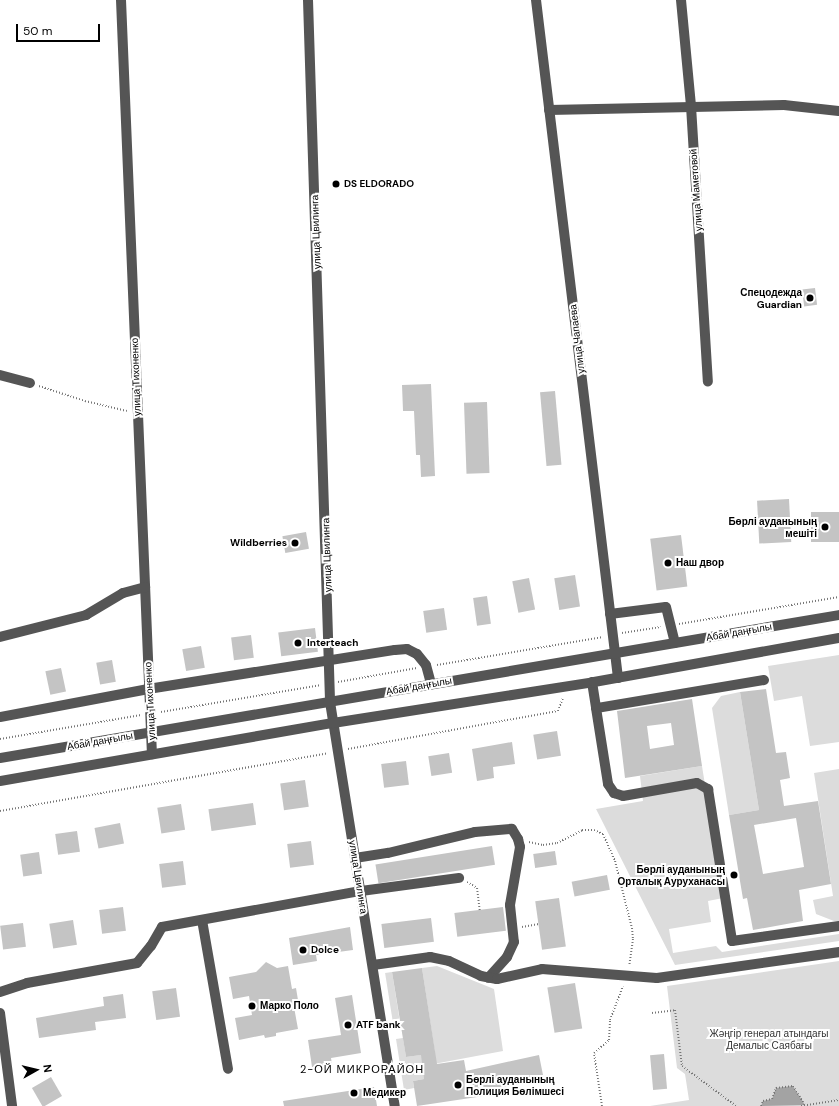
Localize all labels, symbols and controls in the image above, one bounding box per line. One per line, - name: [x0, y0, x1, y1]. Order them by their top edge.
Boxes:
- scale bar: [18, 16, 102, 42]
- text: 50 m: [23, 23, 52, 39]
- street label: улица Маметовой: [687, 148, 705, 232]
- place label: DS ELDORADO: [344, 178, 414, 190]
- marker: DS ELDORADO: [331, 179, 341, 189]
- street label: улица Цвилинга: [309, 195, 323, 269]
- place label: Спецодежда Guardian: [740, 286, 802, 310]
- marker: Спецодежда Guardian: [805, 293, 815, 303]
- street label: улица Чапаева: [567, 304, 587, 374]
- street label: улица Тихоненко: [129, 338, 143, 416]
- place label: Бөрлі ауданының мешіті: [728, 515, 817, 538]
- street label: улица Цвилинга: [320, 518, 334, 592]
- marker: Бөрлі ауданының мешіті: [820, 522, 830, 532]
- place label: Wildberries: [230, 537, 287, 549]
- marker: Wildberries: [290, 538, 300, 548]
- place label: Наш двор: [676, 557, 724, 569]
- marker: Наш двор: [663, 558, 673, 568]
- street label: Абай даңғылы: [705, 620, 773, 644]
- marker: Interteach: [292, 637, 304, 649]
- place label: Interteach: [307, 637, 359, 649]
- street label: улица Тихоненко: [142, 661, 158, 741]
- street label: Абай даңғылы: [385, 674, 453, 698]
- street label: Абай даңғылы: [66, 729, 134, 753]
- street label: улица Цвилинга: [346, 839, 370, 915]
- place label: Бөрлі ауданының Орталық Ауруханасы: [617, 863, 725, 886]
- marker: Бөрлі ауданының Орталық Ауруханасы: [728, 869, 740, 881]
- place label: Dolce: [311, 944, 339, 956]
- marker: Dolce: [298, 945, 308, 955]
- place label: Марко Поло: [260, 1000, 319, 1012]
- marker: Марко Поло: [247, 1001, 257, 1011]
- place label: ATF bank: [356, 1019, 401, 1031]
- marker: ATF bank: [343, 1020, 353, 1030]
- park label: Жәңгір генерал атындағы Демалыс Саябағы: [710, 1027, 828, 1050]
- north arrow: [16, 1050, 56, 1090]
- district label: 2-ОЙ МИКРОРАЙОН: [300, 1062, 424, 1076]
- text: N: [40, 1063, 55, 1073]
- place label: Бөрлі ауданының Полиция Бөлімшесі: [466, 1073, 564, 1096]
- marker: Бөрлі ауданының Полиция Бөлімшесі: [453, 1080, 463, 1090]
- marker: Медикер: [348, 1087, 360, 1099]
- place label: Медикер: [363, 1087, 406, 1099]

